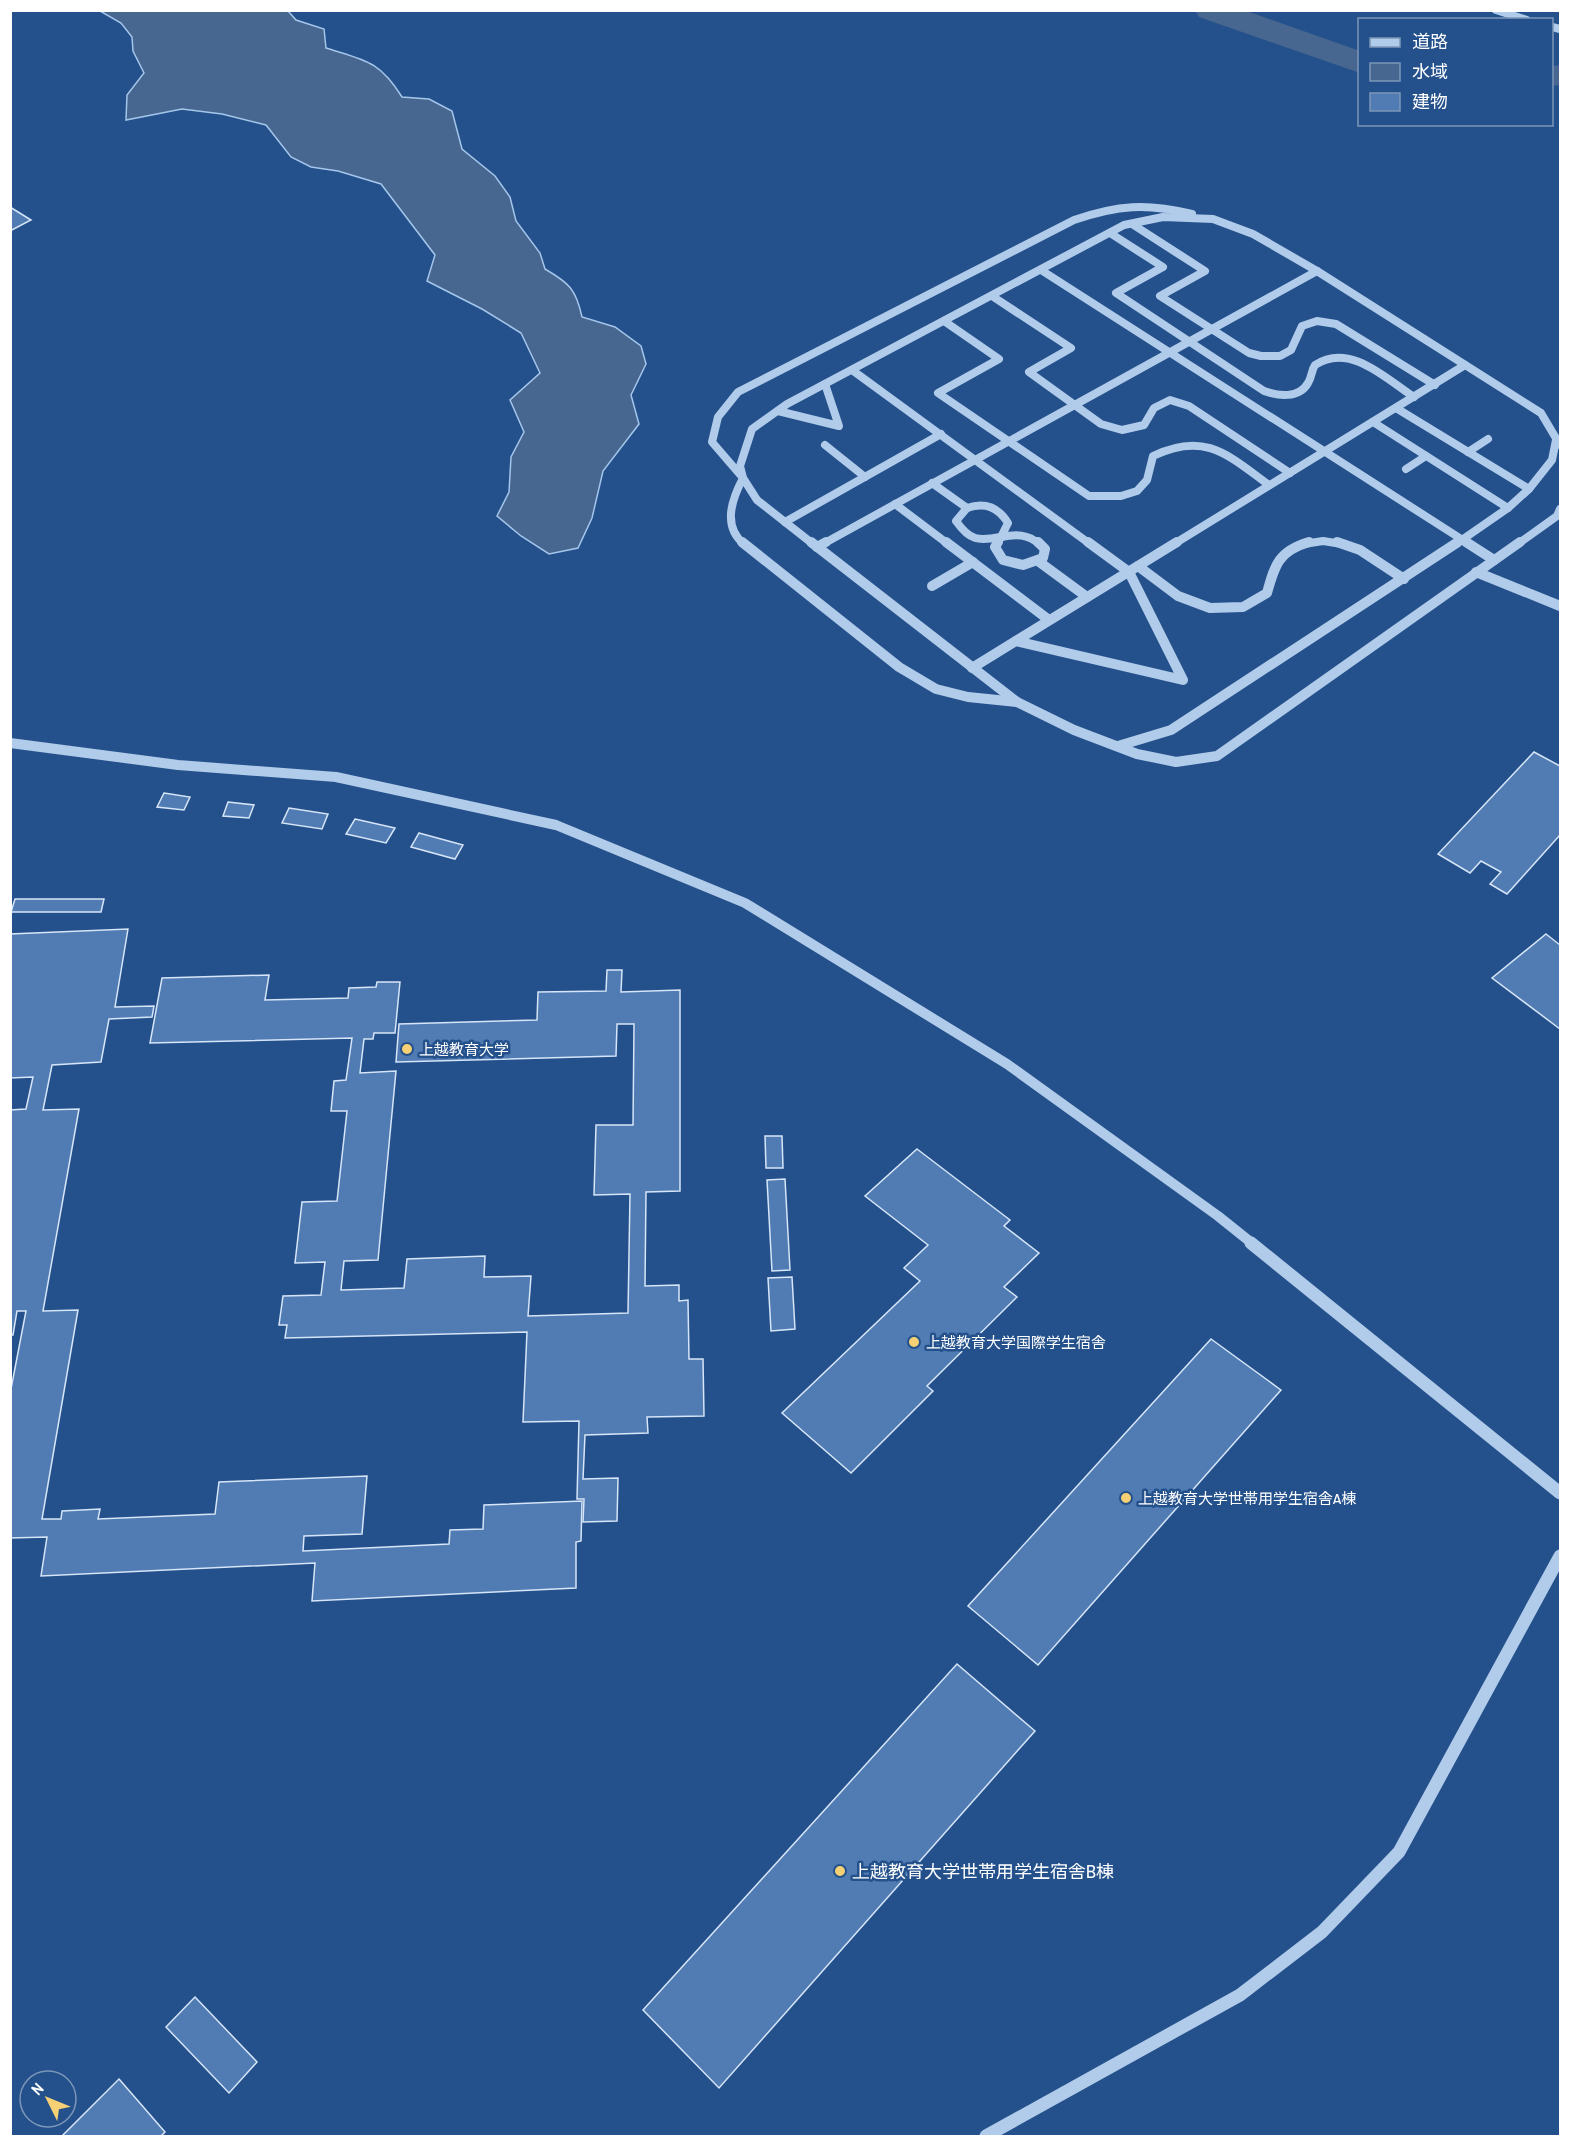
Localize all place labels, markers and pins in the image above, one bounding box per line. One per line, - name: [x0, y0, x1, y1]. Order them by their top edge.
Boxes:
- place label: 上越教育大学: [419, 1039, 509, 1060]
- marker: 上越教育大学: [400, 1042, 414, 1056]
- place label: 上越教育大学国際学生宿舎: [926, 1332, 1106, 1353]
- marker: 上越教育大学国際学生宿舎: [907, 1335, 921, 1349]
- place label: 上越教育大学世帯用学生宿舎A棟: [1138, 1488, 1356, 1509]
- marker: 上越教育大学世帯用学生宿舎A棟: [1119, 1491, 1133, 1505]
- place label: 上越教育大学世帯用学生宿舎B棟: [852, 1859, 1114, 1884]
- marker: 上越教育大学世帯用学生宿舎B棟: [833, 1864, 847, 1878]

